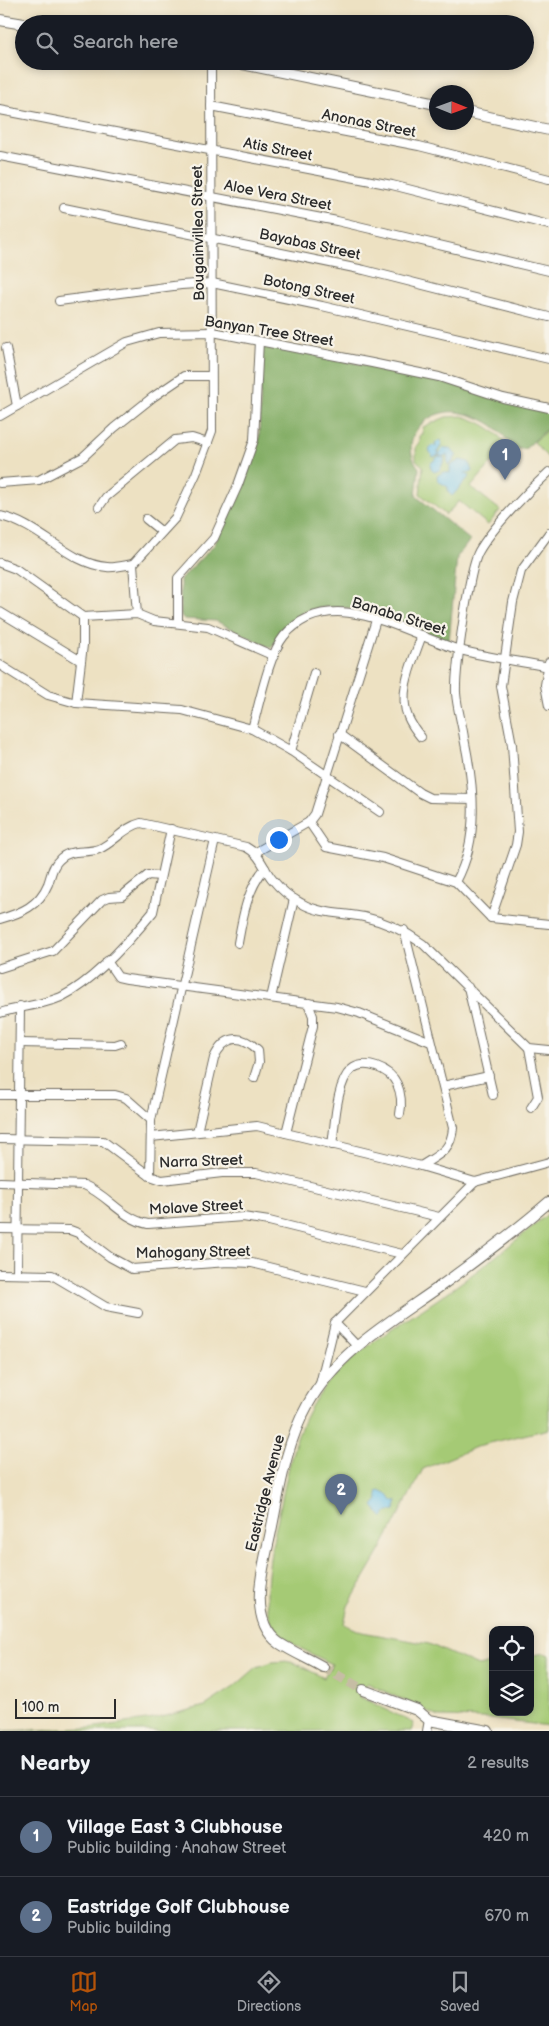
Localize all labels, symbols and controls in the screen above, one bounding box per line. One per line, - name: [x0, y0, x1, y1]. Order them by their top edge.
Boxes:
- search box: [15, 15, 534, 70]
- icon: search: [33, 29, 61, 57]
- text: Search here: [73, 31, 178, 54]
- north arrow: [429, 85, 474, 130]
- street label: Anonas Street: [320, 105, 418, 142]
- street label: Atis Street: [242, 134, 314, 166]
- street label: Bougainvillea Street: [188, 165, 209, 301]
- street label: Aloe Vera Street: [223, 176, 334, 215]
- street label: Bayabas Street: [258, 224, 363, 265]
- street label: Botong Street: [261, 270, 357, 309]
- street label: Banyan Tree Street: [203, 312, 335, 351]
- pin: 1: [489, 439, 521, 480]
- street label: Banaba Street: [349, 593, 449, 640]
- your location: [266, 827, 292, 853]
- street label: Narra Street: [159, 1151, 244, 1172]
- street label: Molave Street: [149, 1196, 244, 1219]
- street label: Mahogany Street: [136, 1242, 251, 1263]
- street label: Eastridge Avenue: [242, 1433, 289, 1554]
- pin: 2: [325, 1474, 357, 1515]
- map controls: [489, 1626, 534, 1716]
- button: locate: [489, 1626, 534, 1671]
- button: layers: [489, 1671, 534, 1716]
- scale bar: [15, 1696, 116, 1719]
- text: 100 m: [22, 1699, 59, 1716]
- text: Nearby: [20, 1751, 90, 1776]
- text: 2 results: [467, 1754, 529, 1773]
- text: Village East 3 Clubhouse: [67, 1816, 283, 1839]
- text: 1: [33, 1827, 39, 1846]
- text: 420 m: [483, 1827, 529, 1846]
- text: Public building · Anahaw Street: [67, 1839, 286, 1858]
- text: Eastridge Golf Clubhouse: [67, 1896, 290, 1919]
- text: 2: [31, 1907, 41, 1926]
- text: 670 m: [484, 1907, 529, 1926]
- text: Public building: [67, 1919, 171, 1938]
- tab: Map: [70, 1968, 98, 2015]
- tab: Directions: [237, 1968, 301, 2015]
- tab: Saved: [440, 1968, 479, 2015]

